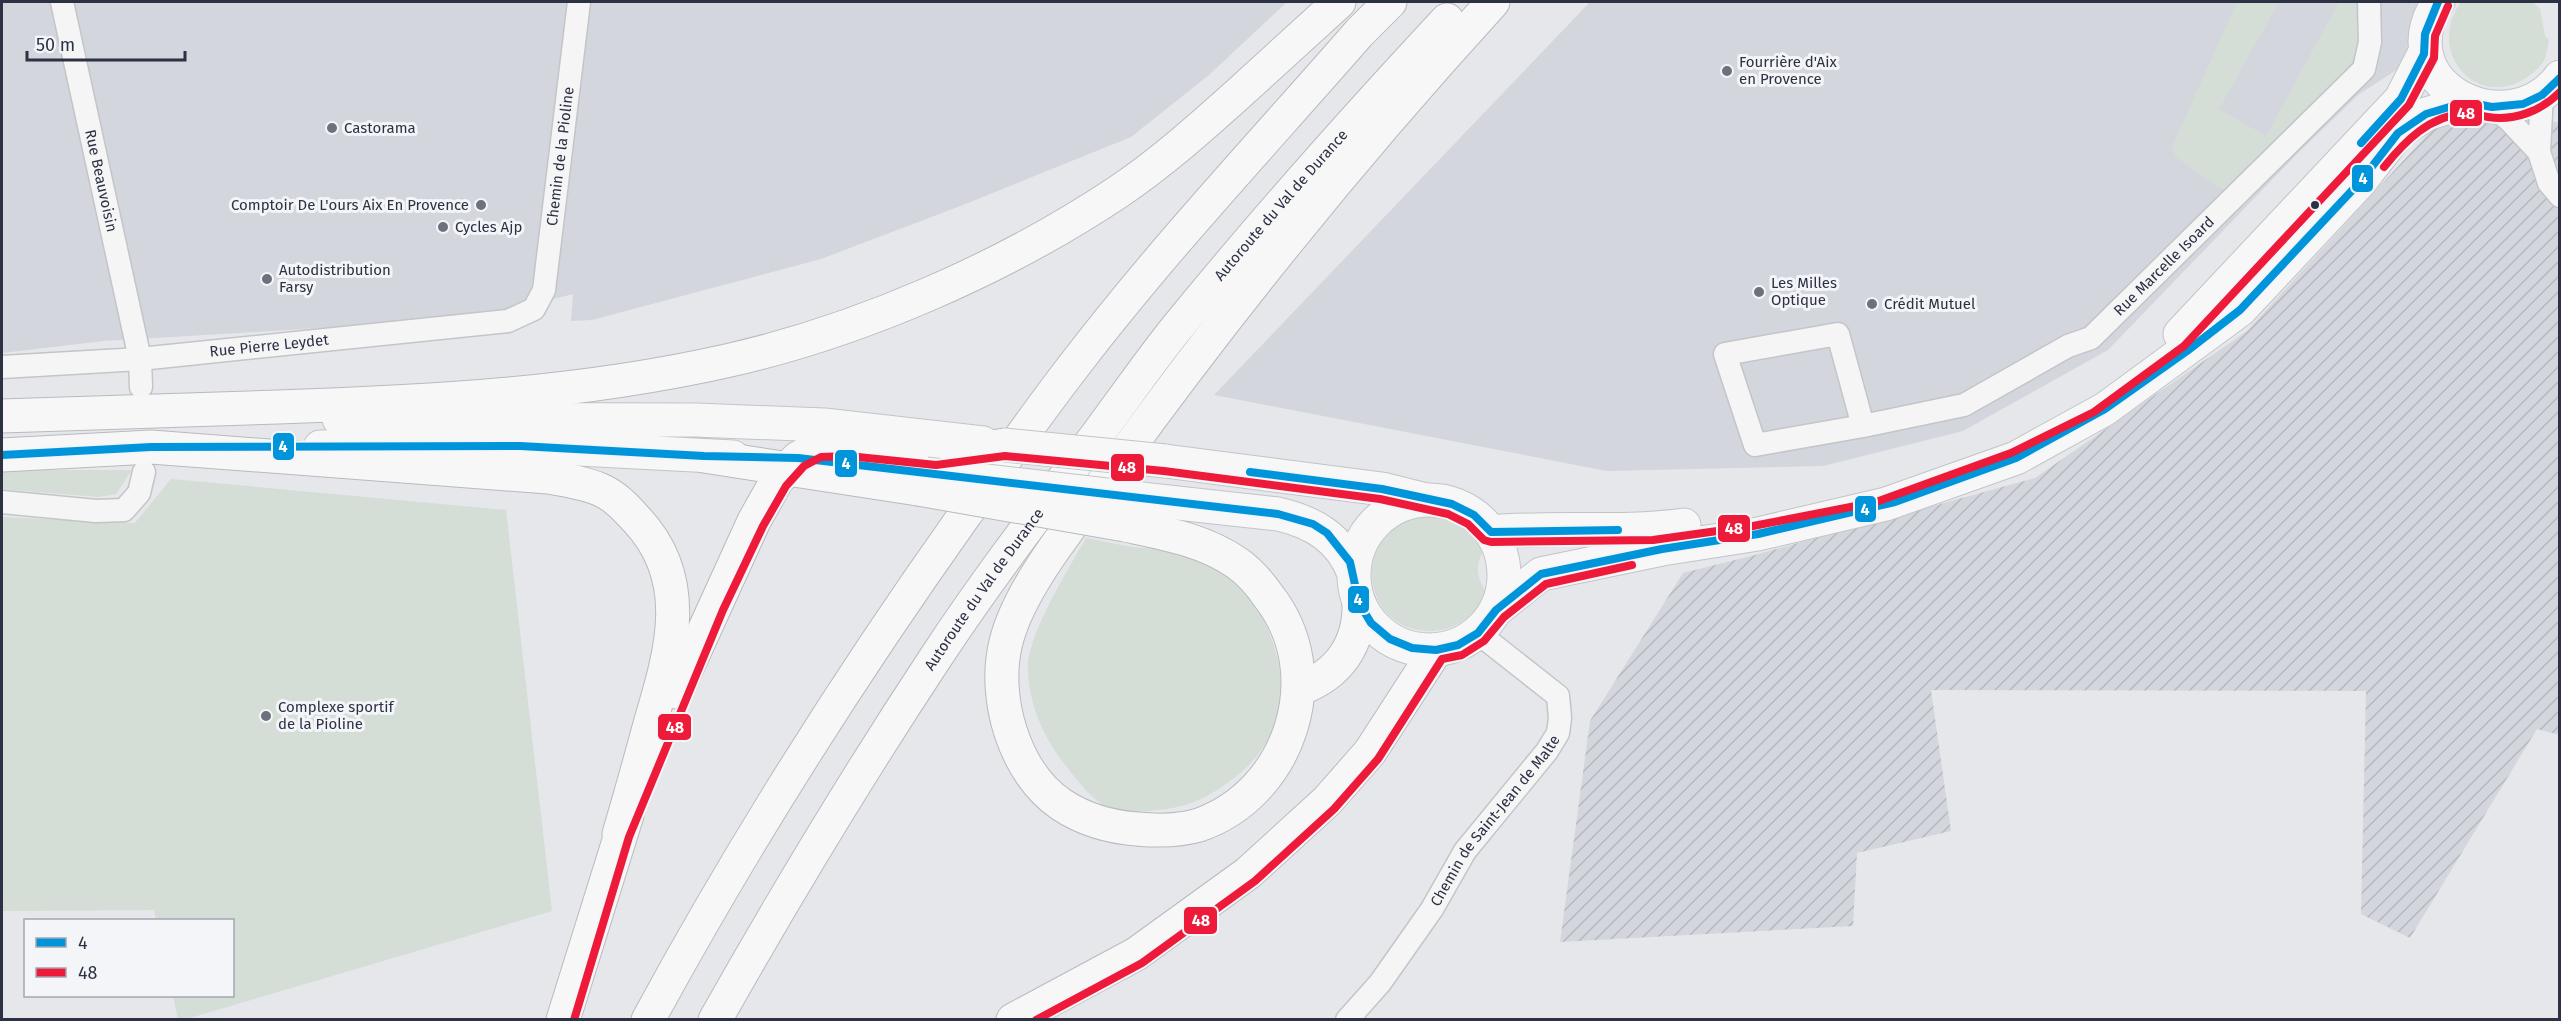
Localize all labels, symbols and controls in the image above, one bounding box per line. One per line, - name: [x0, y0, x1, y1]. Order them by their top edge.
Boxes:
- scale bar: [27, 24, 184, 62]
- text: 50 m: [36, 34, 75, 56]
- place label: Fourrière d'Aix en Provence: [1739, 53, 1837, 88]
- marker: Fourrière d'Aix en Provence: [1720, 64, 1734, 78]
- street label: Chemin de la Pioline: [543, 86, 578, 227]
- line badge: 48: [2449, 99, 2483, 127]
- text: 48: [2457, 104, 2475, 123]
- place label: Castorama: [344, 119, 416, 137]
- marker: Castorama: [325, 121, 339, 135]
- street label: Autoroute du Val de Durance: [1211, 126, 1351, 284]
- street label: Rue Beauvoisin: [81, 128, 121, 234]
- line badge: 4: [2351, 164, 2374, 193]
- text: 4: [2358, 169, 2368, 188]
- place label: Comptoir De L'ours Aix En Provence: [231, 196, 469, 214]
- marker: Comptoir De L'ours Aix En Provence: [474, 198, 488, 212]
- unlabelled marker: [2309, 199, 2321, 211]
- street label: Rue Marcelle Isoard: [2110, 213, 2218, 320]
- place label: Cycles Ajp: [455, 218, 522, 236]
- marker: Cycles Ajp: [436, 220, 450, 234]
- place label: Autodistribution Farsy: [279, 261, 391, 296]
- marker: Autodistribution Farsy: [260, 272, 274, 286]
- place label: Les Milles Optique: [1771, 274, 1837, 309]
- marker: Les Milles Optique: [1752, 285, 1766, 299]
- place label: Crédit Mutuel: [1884, 295, 1976, 313]
- marker: Crédit Mutuel: [1865, 297, 1879, 311]
- street label: Rue Pierre Leydet: [209, 331, 330, 361]
- line badge: 4: [272, 432, 295, 461]
- text: 4: [278, 437, 288, 456]
- line badge: 4: [834, 449, 858, 478]
- line badge: 48: [1110, 453, 1145, 482]
- text: 4: [841, 454, 851, 473]
- text: 48: [1118, 458, 1136, 477]
- line badge: 4: [1854, 495, 1877, 523]
- text: 4: [1860, 500, 1870, 519]
- street label: Autoroute du Val de Durance: [921, 505, 1048, 674]
- line badge: 48: [1717, 514, 1751, 543]
- text: 48: [1725, 519, 1743, 538]
- line badge: 4: [1347, 585, 1370, 614]
- text: 4: [1353, 590, 1363, 609]
- place label: Complexe sportif de la Pioline: [278, 698, 394, 733]
- marker: Complexe sportif de la Pioline: [259, 709, 273, 723]
- line badge: 48: [657, 713, 692, 741]
- text: 48: [666, 718, 684, 737]
- street label: Chemin de Saint-Jean de Malte: [1426, 732, 1564, 909]
- line badge: 48: [1183, 906, 1218, 935]
- text: 48: [1192, 911, 1210, 930]
- legend: [24, 919, 234, 997]
- text: 4: [78, 932, 88, 954]
- text: 48: [78, 962, 98, 984]

